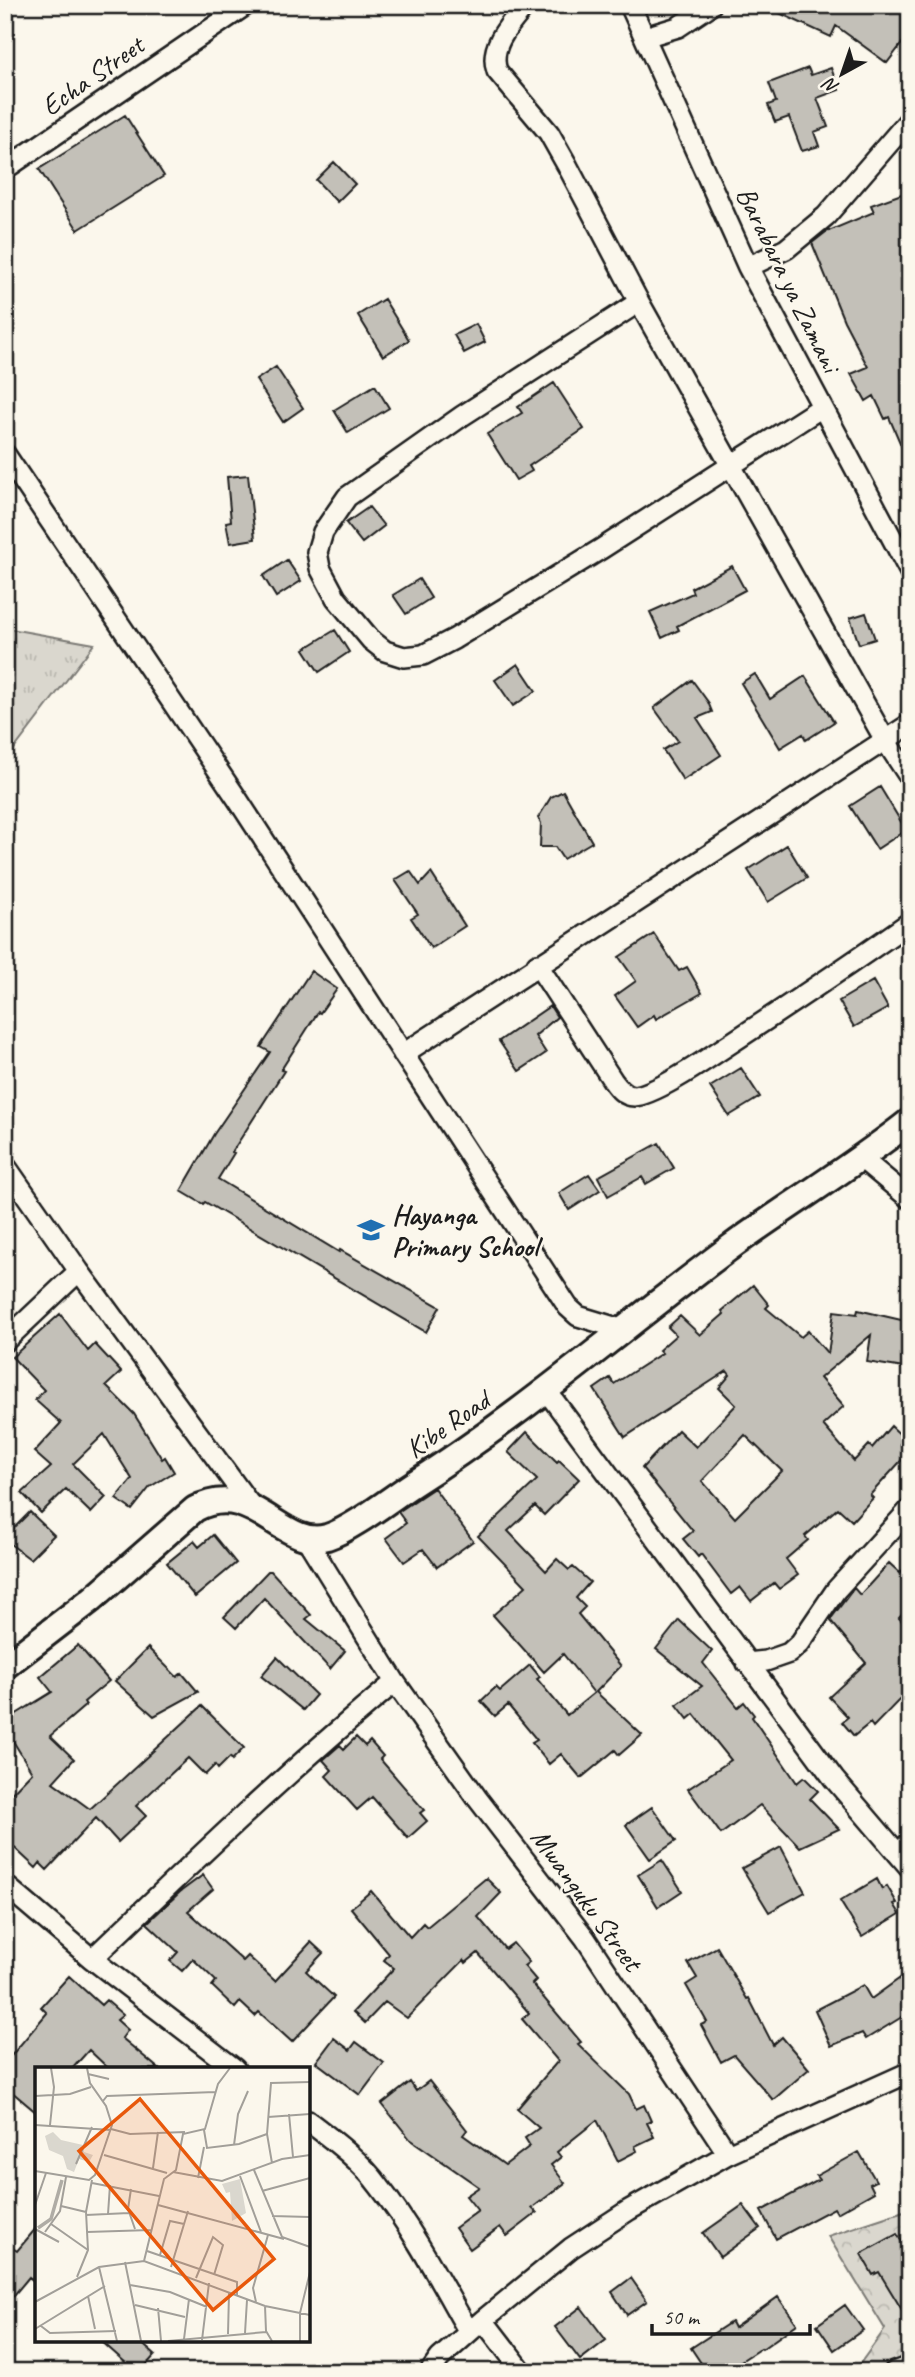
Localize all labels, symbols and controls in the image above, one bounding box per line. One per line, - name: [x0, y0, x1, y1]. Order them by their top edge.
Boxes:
- street label: Echa Street: [34, 26, 152, 123]
- north arrow: [806, 38, 876, 108]
- text: N: [817, 71, 844, 99]
- street label: Barabara ya Zamani: [729, 181, 850, 381]
- place label: Hayanga Primary School: [392, 1197, 544, 1264]
- school or university icon: Hayanga Primary School: [356, 1215, 386, 1245]
- street label: Kibe Road: [399, 1381, 499, 1466]
- street label: Mwanguku Street: [523, 1821, 652, 1980]
- inset map: [35, 2067, 310, 2342]
- scale bar: [652, 2293, 810, 2337]
- text: 50 m: [663, 2304, 701, 2330]

